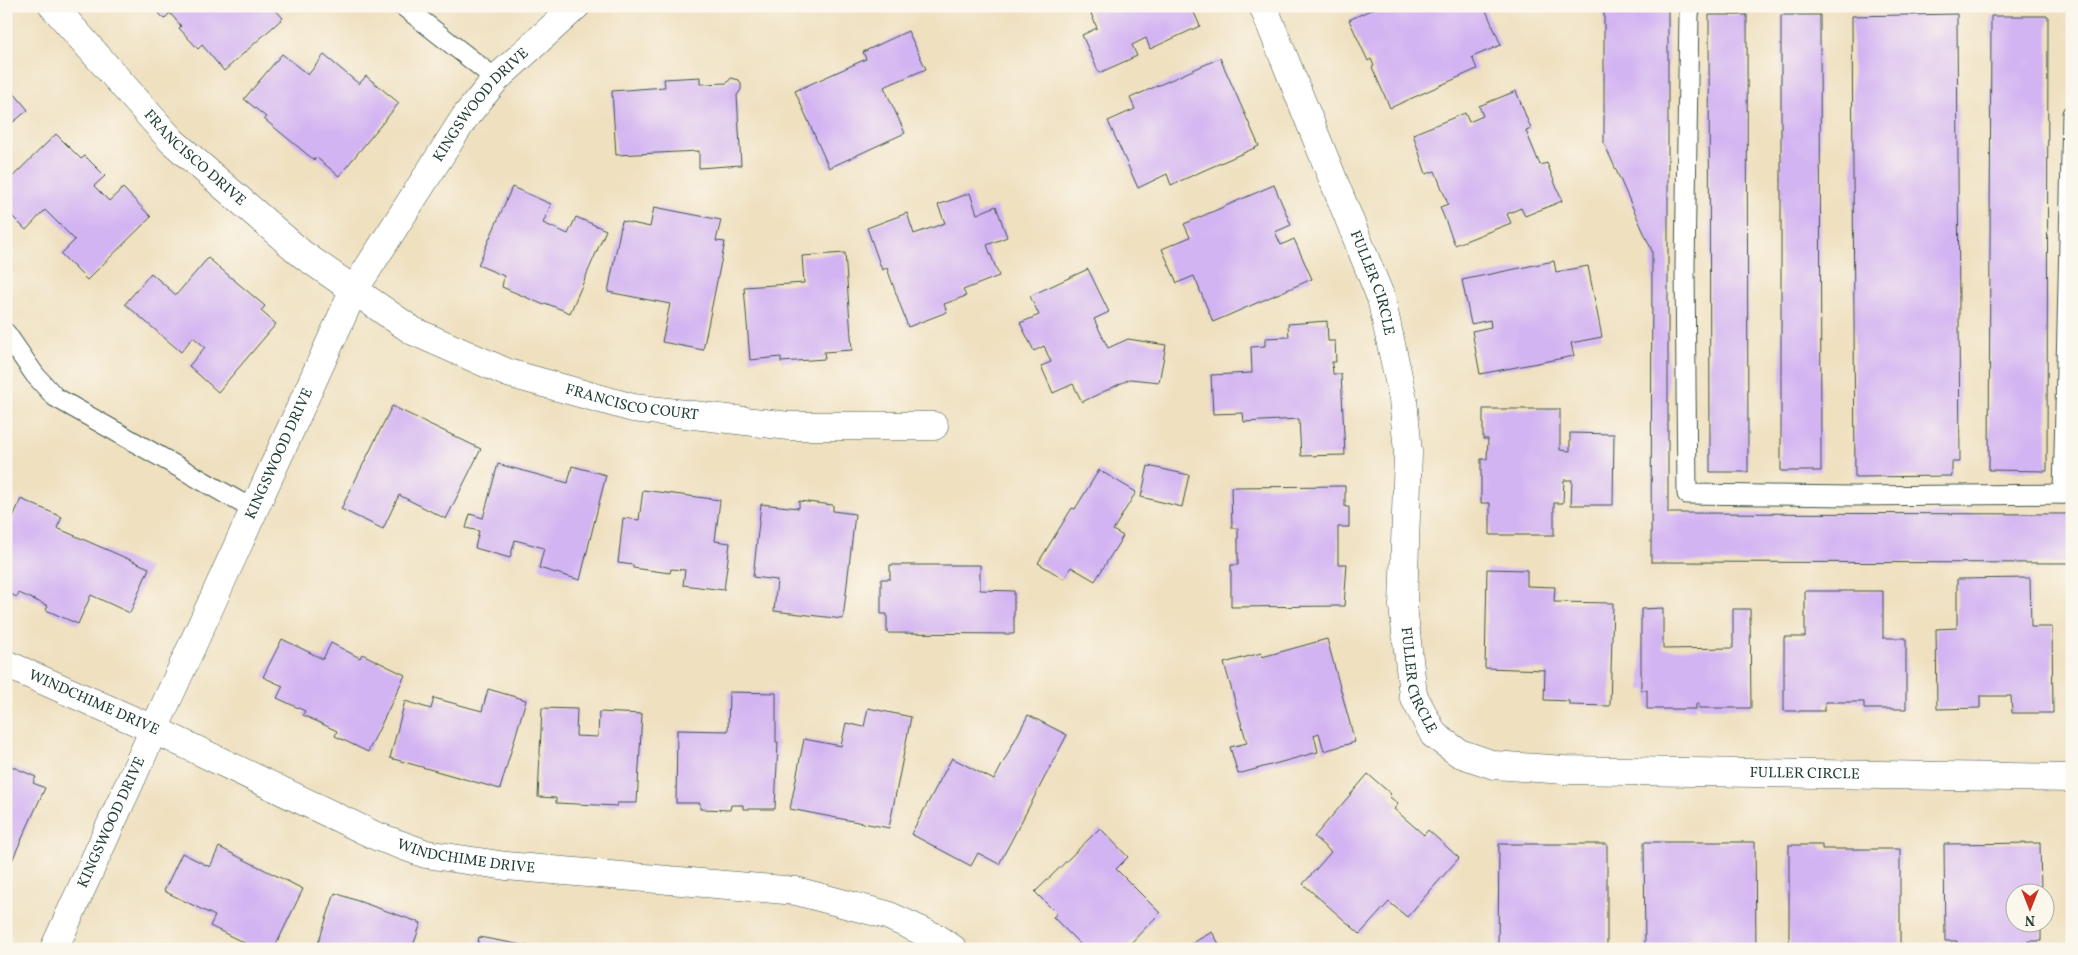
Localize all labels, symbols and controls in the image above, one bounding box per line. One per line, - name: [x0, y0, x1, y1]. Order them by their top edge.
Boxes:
- street label: KINGSWOOD DRIVE: [428, 43, 534, 166]
- street label: FRANCISCO DRIVE: [139, 105, 250, 211]
- street label: FULLER CIRCLE: [1344, 227, 1399, 338]
- street label: FRANCISCO COURT: [563, 379, 700, 426]
- street label: KINGSWOOD DRIVE: [240, 385, 318, 523]
- street label: FULLER CIRCLE: [1395, 626, 1442, 737]
- street label: WINDCHIME DRIVE: [25, 665, 163, 741]
- street label: KINGSWOOD DRIVE: [73, 753, 151, 892]
- street label: FULLER CIRCLE: [1749, 762, 1860, 785]
- street label: WINDCHIME DRIVE: [394, 834, 536, 879]
- north arrow: [2006, 882, 2056, 932]
- text: N: [2025, 910, 2035, 929]

